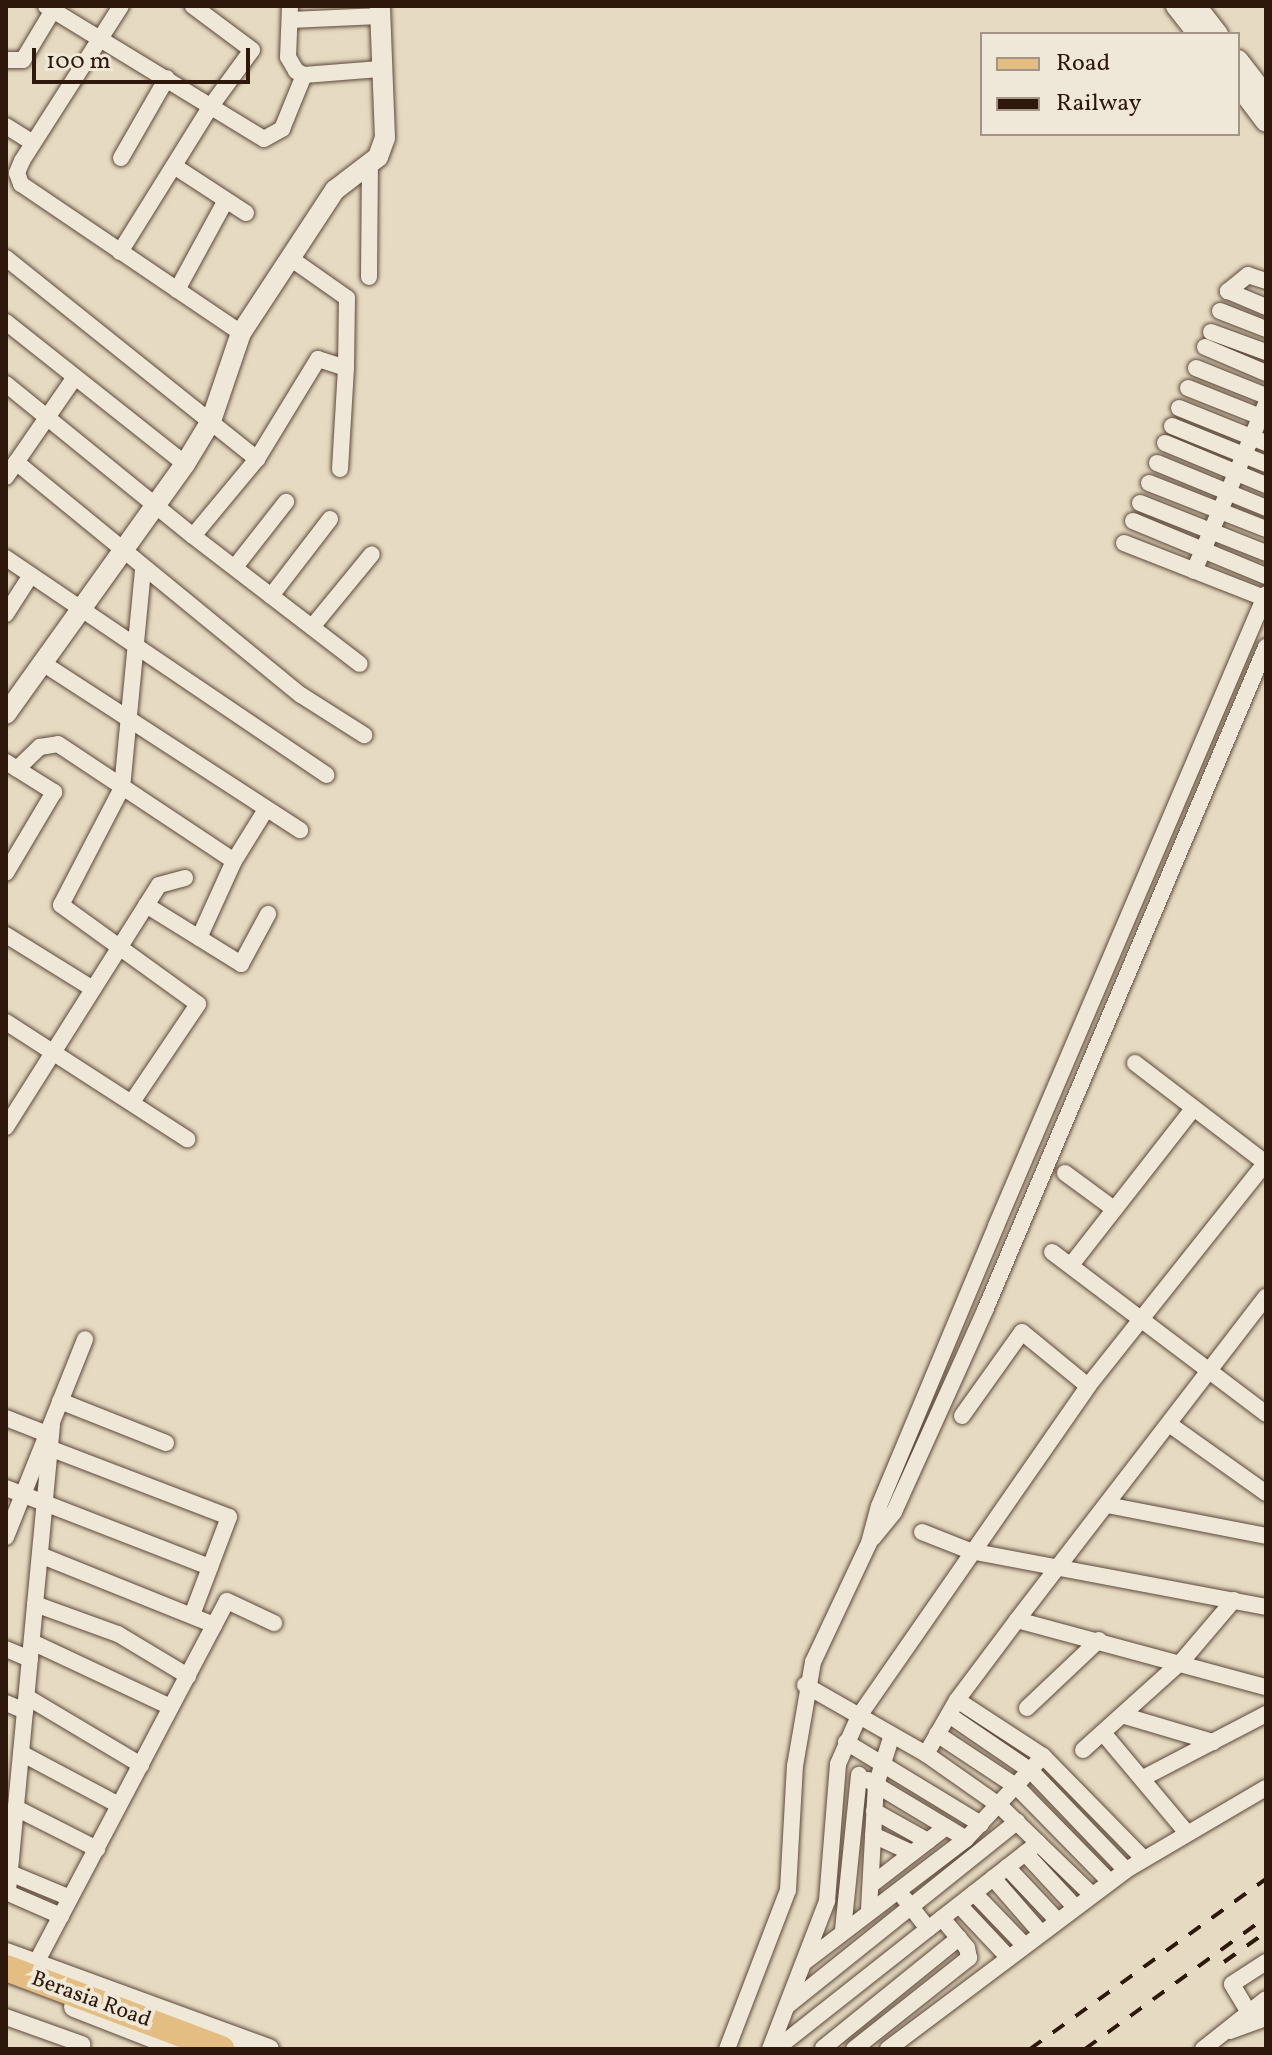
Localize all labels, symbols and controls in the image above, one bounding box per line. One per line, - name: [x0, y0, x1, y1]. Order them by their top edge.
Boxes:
- scale bar: [36, 32, 254, 82]
- legend: [980, 32, 1240, 136]
- text: 100 m: [46, 45, 111, 79]
- text: Road: [1056, 47, 1110, 81]
- text: Railway: [1056, 87, 1142, 121]
- street label: Berasia Road: [28, 1966, 154, 2034]

